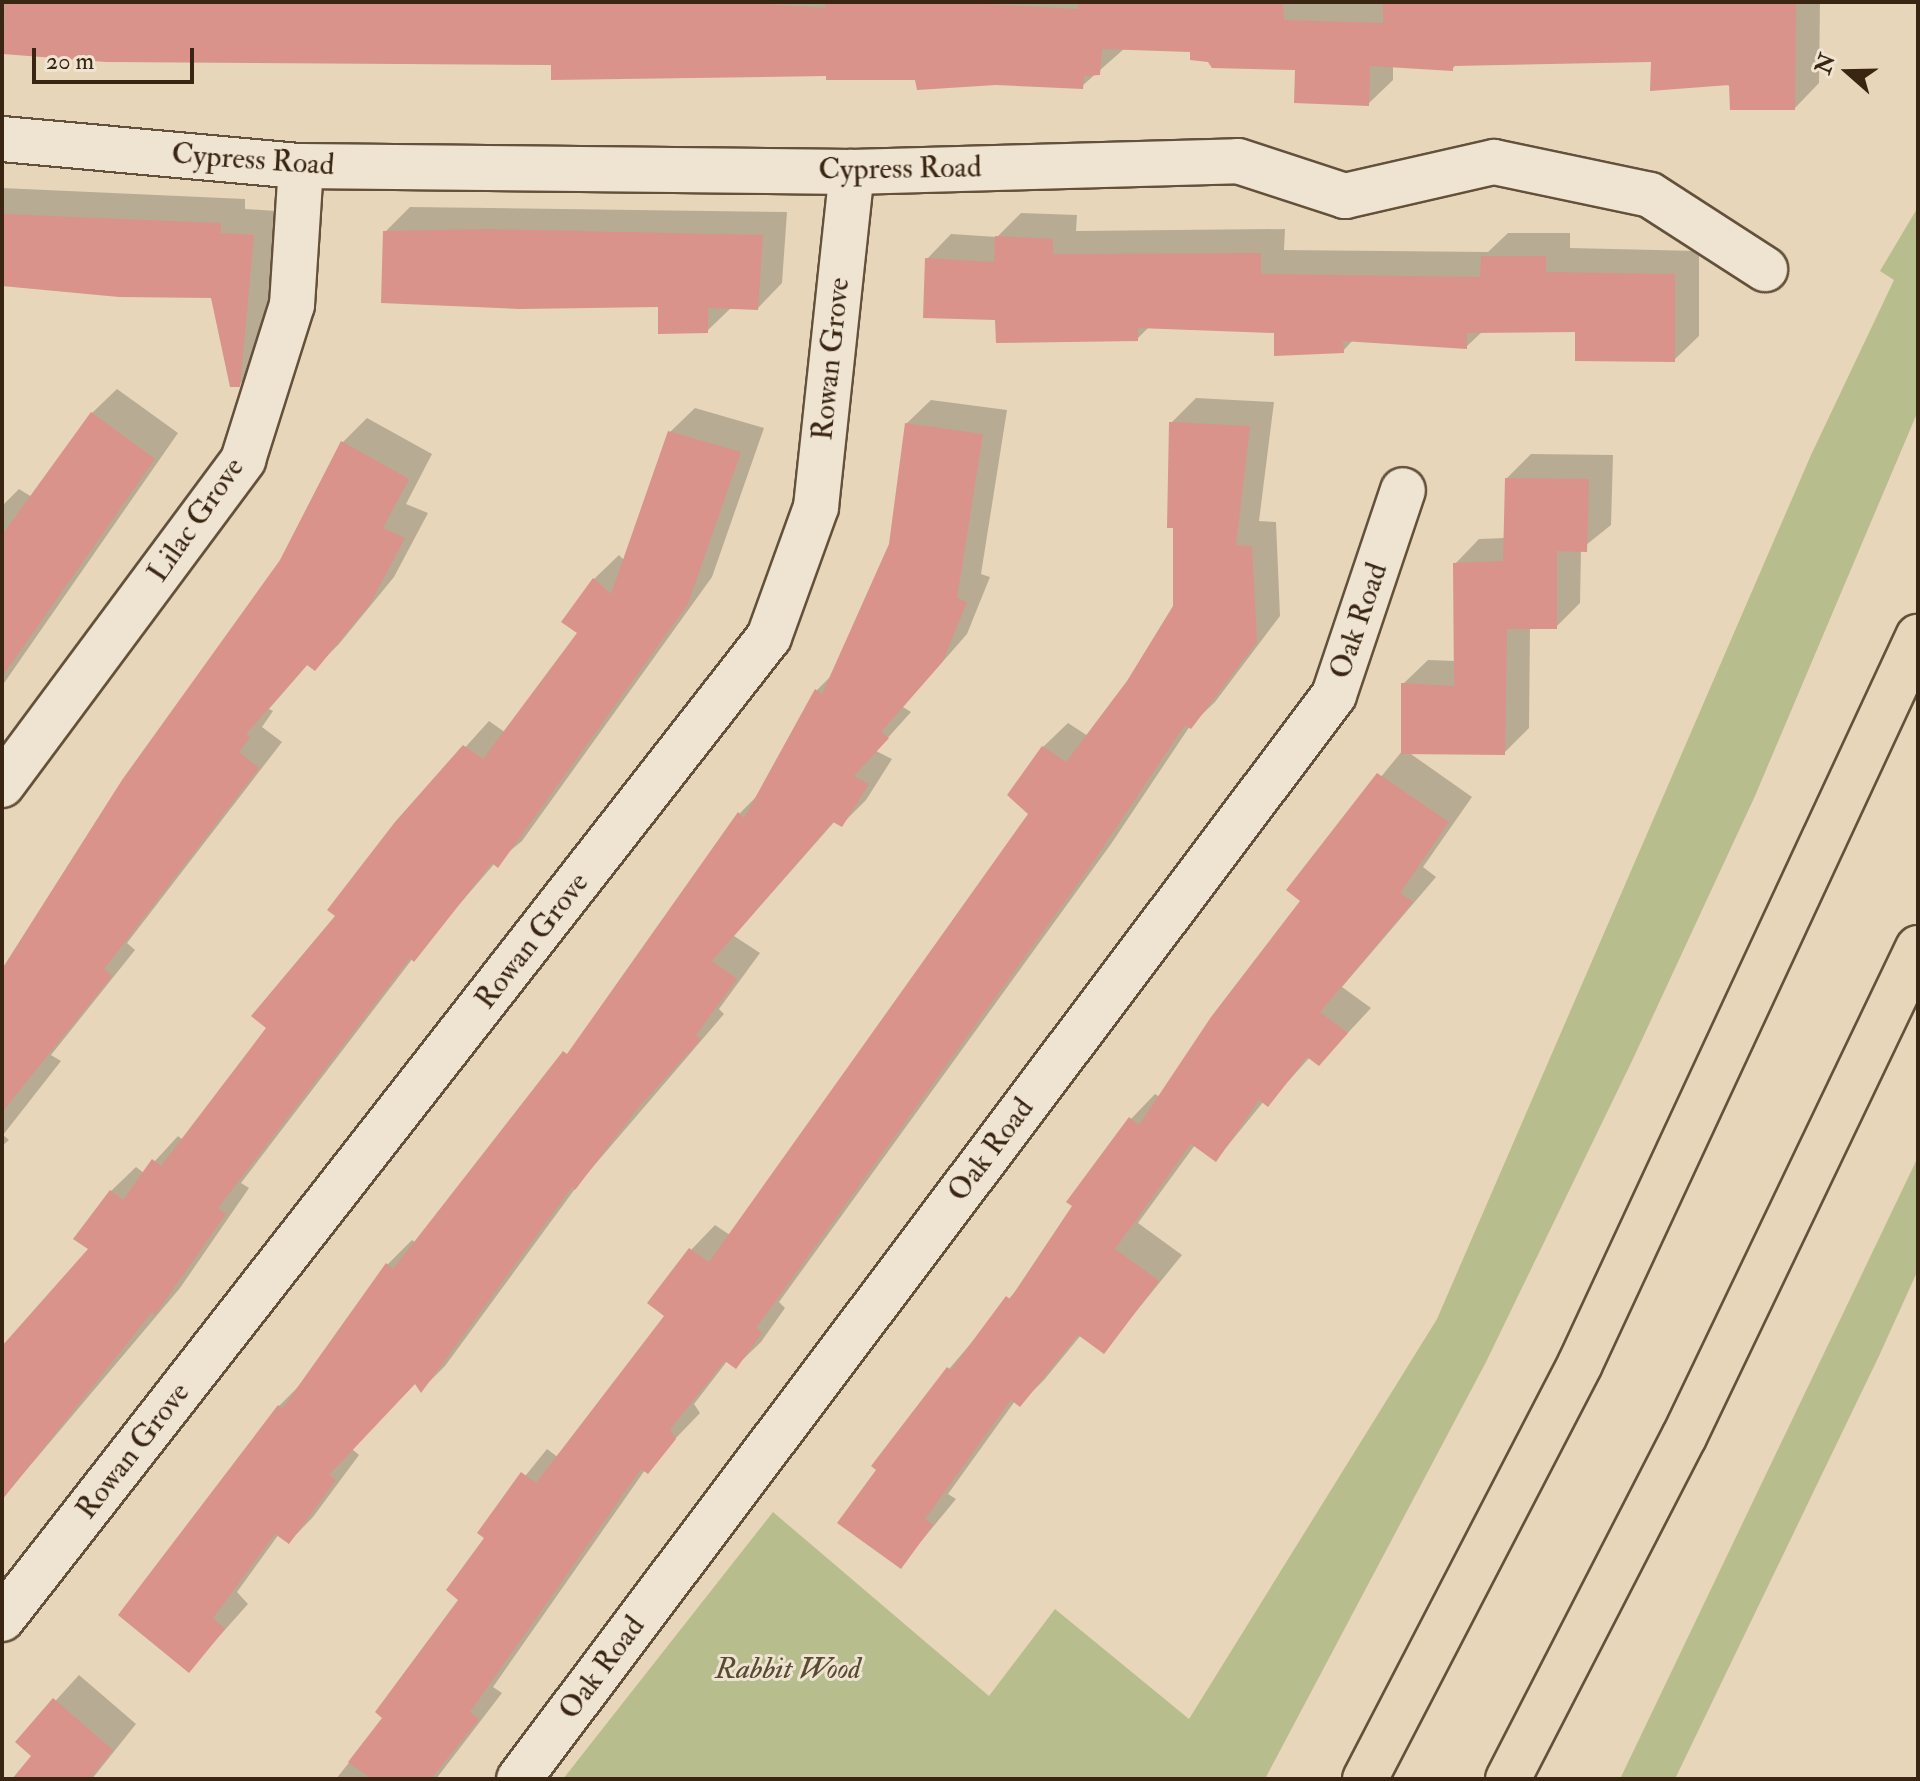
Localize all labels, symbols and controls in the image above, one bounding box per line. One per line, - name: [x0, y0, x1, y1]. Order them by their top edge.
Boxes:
- scale bar: [36, 32, 198, 82]
- north arrow: [1808, 32, 1888, 112]
- text: 20 m: [46, 46, 94, 77]
- text: N: [1809, 50, 1842, 78]
- street label: Cypress Road: [170, 136, 336, 184]
- street label: Cypress Road: [818, 150, 982, 188]
- street label: Rowan Grove: [805, 276, 857, 442]
- street label: Lilac Grove: [140, 451, 252, 589]
- street label: Oak Road: [1322, 558, 1396, 684]
- street label: Rowan Grove: [467, 865, 597, 1017]
- street label: Oak Road: [940, 1091, 1042, 1209]
- street label: Rowan Grove: [68, 1375, 198, 1527]
- street label: Oak Road: [551, 1609, 653, 1727]
- park label: Rabbit Wood: [715, 1651, 861, 1687]

